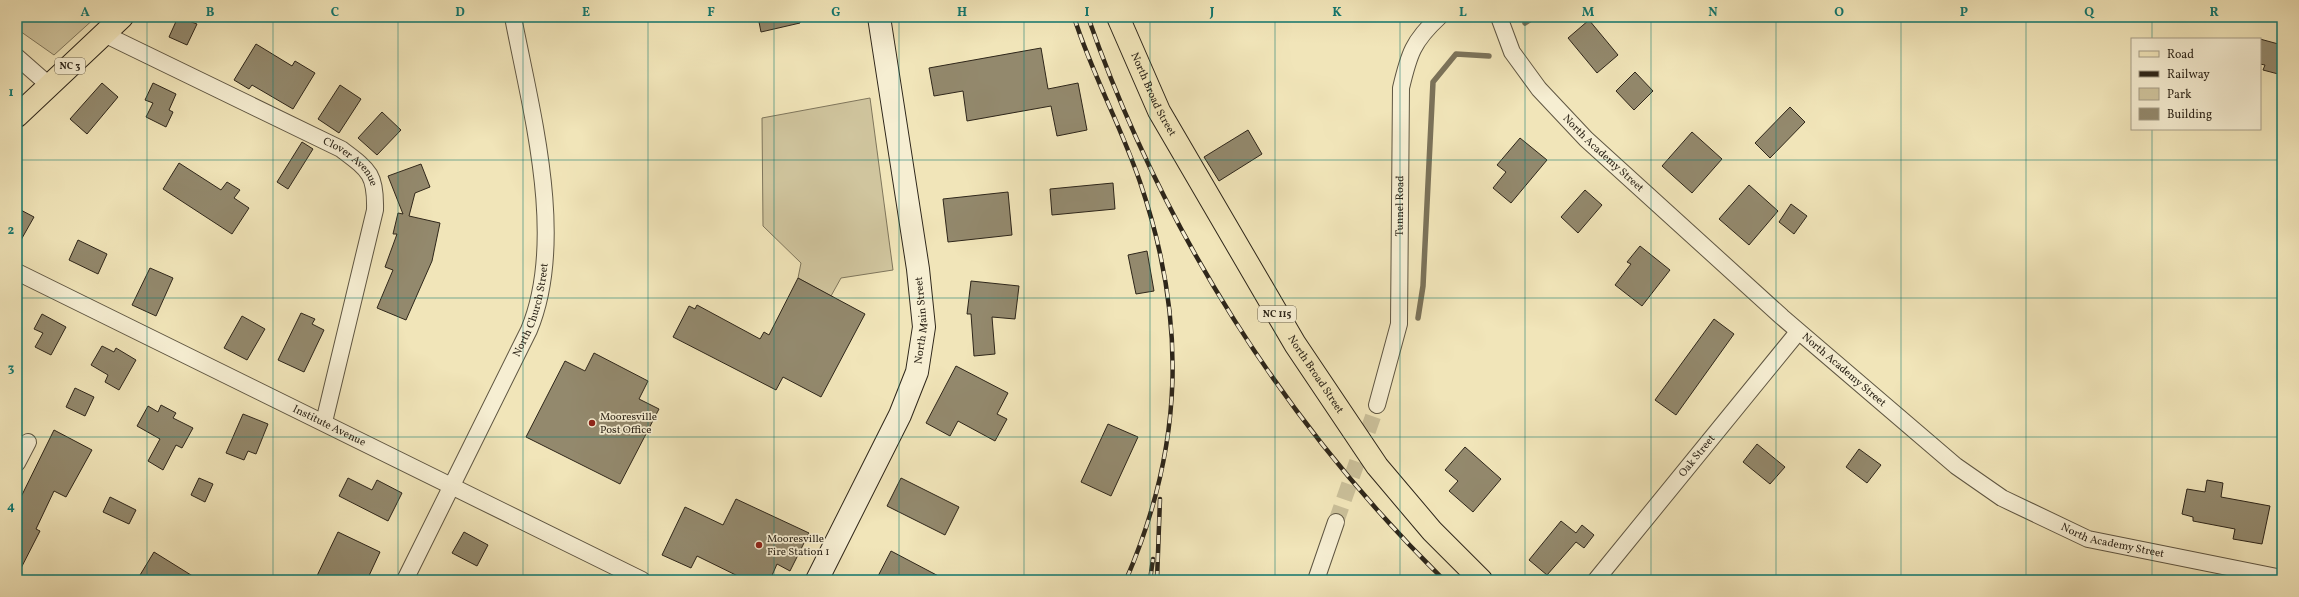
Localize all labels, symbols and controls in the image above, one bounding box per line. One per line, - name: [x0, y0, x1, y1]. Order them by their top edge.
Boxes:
- text: A: [80, 4, 90, 22]
- text: B: [206, 4, 215, 22]
- text: C: [331, 4, 339, 22]
- text: D: [455, 4, 465, 22]
- text: E: [582, 4, 590, 22]
- text: F: [707, 4, 715, 22]
- text: G: [831, 4, 841, 22]
- text: H: [957, 4, 967, 22]
- text: I: [1085, 4, 1090, 22]
- text: J: [1209, 4, 1215, 22]
- text: K: [1332, 4, 1342, 22]
- text: L: [1459, 4, 1467, 22]
- text: M: [1582, 4, 1595, 22]
- text: N: [1708, 4, 1718, 22]
- text: O: [1834, 4, 1844, 22]
- text: P: [1960, 4, 1968, 22]
- text: Q: [2084, 4, 2095, 22]
- text: R: [2209, 4, 2219, 22]
- legend: [2131, 38, 2261, 130]
- text: Road: [2167, 47, 2194, 63]
- street label: North Broad Street: [1127, 50, 1180, 139]
- road number: NC 3: [55, 58, 85, 74]
- text: Railway: [2167, 67, 2210, 83]
- text: 1: [8, 84, 14, 102]
- text: Park: [2167, 87, 2192, 103]
- text: Building: [2167, 107, 2212, 123]
- street label: North Academy Street: [1559, 111, 1647, 195]
- street label: Clover Avenue: [320, 134, 381, 188]
- street label: Tunnel Road: [1392, 175, 1408, 236]
- text: 2: [8, 222, 15, 240]
- street label: North Church Street: [509, 262, 552, 359]
- street label: North Main Street: [911, 276, 932, 365]
- road number: NC 115: [1258, 306, 1296, 322]
- street label: North Academy Street: [1799, 330, 1889, 410]
- street label: North Broad Street: [1284, 332, 1347, 417]
- text: 3: [8, 360, 15, 378]
- street label: Institute Avenue: [290, 401, 368, 450]
- place label: Mooresville Post Office: [600, 410, 657, 438]
- marker: Mooresville Post Office: [587, 418, 597, 428]
- street label: Oak Street: [1675, 431, 1719, 480]
- text: 4: [7, 498, 15, 516]
- street label: North Academy Street: [2058, 520, 2165, 562]
- place label: Mooresville Fire Station 1: [767, 532, 829, 560]
- marker: Mooresville Fire Station 1: [754, 540, 764, 550]

